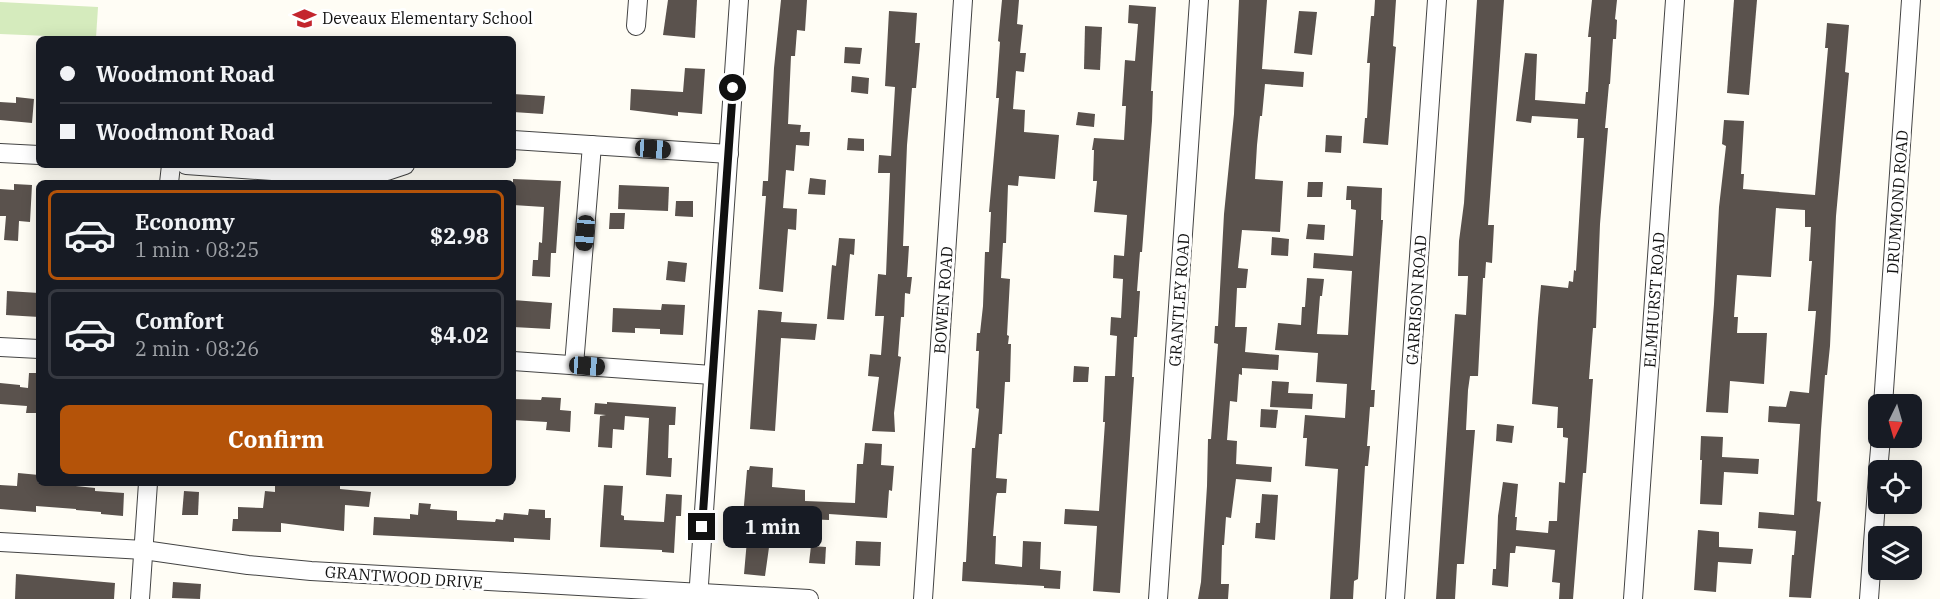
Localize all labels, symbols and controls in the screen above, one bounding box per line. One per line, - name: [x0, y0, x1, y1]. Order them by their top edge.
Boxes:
- school or university icon: Deveaux Elementary School: [291, 5, 317, 31]
- place label: Deveaux Elementary School: [322, 8, 533, 28]
- text: Woodmont Road: [96, 59, 275, 88]
- route start: [719, 74, 746, 101]
- text: Woodmont Road: [96, 117, 275, 146]
- street label: DRUMMOND ROAD: [1882, 129, 1912, 275]
- car: [634, 139, 672, 159]
- text: Economy: [135, 207, 235, 236]
- icon: car: [63, 208, 117, 262]
- car: [574, 214, 596, 252]
- text: $2.98: [430, 221, 489, 250]
- street label: ELMHURST ROAD: [1639, 231, 1669, 369]
- street label: GRANTLEY ROAD: [1164, 233, 1194, 367]
- street label: GARRISON ROAD: [1401, 234, 1431, 366]
- text: 1 min · 08:25: [135, 236, 259, 263]
- street label: BOWEN ROAD: [929, 246, 957, 354]
- text: Comfort: [135, 306, 224, 335]
- icon: car: [63, 307, 117, 361]
- text: $4.02: [430, 320, 489, 349]
- text: 2 min · 08:26: [135, 335, 259, 362]
- car: [568, 356, 606, 376]
- north arrow: [1868, 394, 1922, 448]
- map controls: [1868, 394, 1922, 580]
- button: Confirm: [60, 405, 492, 474]
- button: locate: [1868, 460, 1922, 514]
- callout: 1 min: [723, 506, 822, 548]
- route end: [688, 513, 715, 540]
- text: 1 min: [745, 513, 801, 540]
- button: layers: [1868, 526, 1922, 580]
- street label: GRANTWOOD DRIVE: [324, 561, 484, 593]

